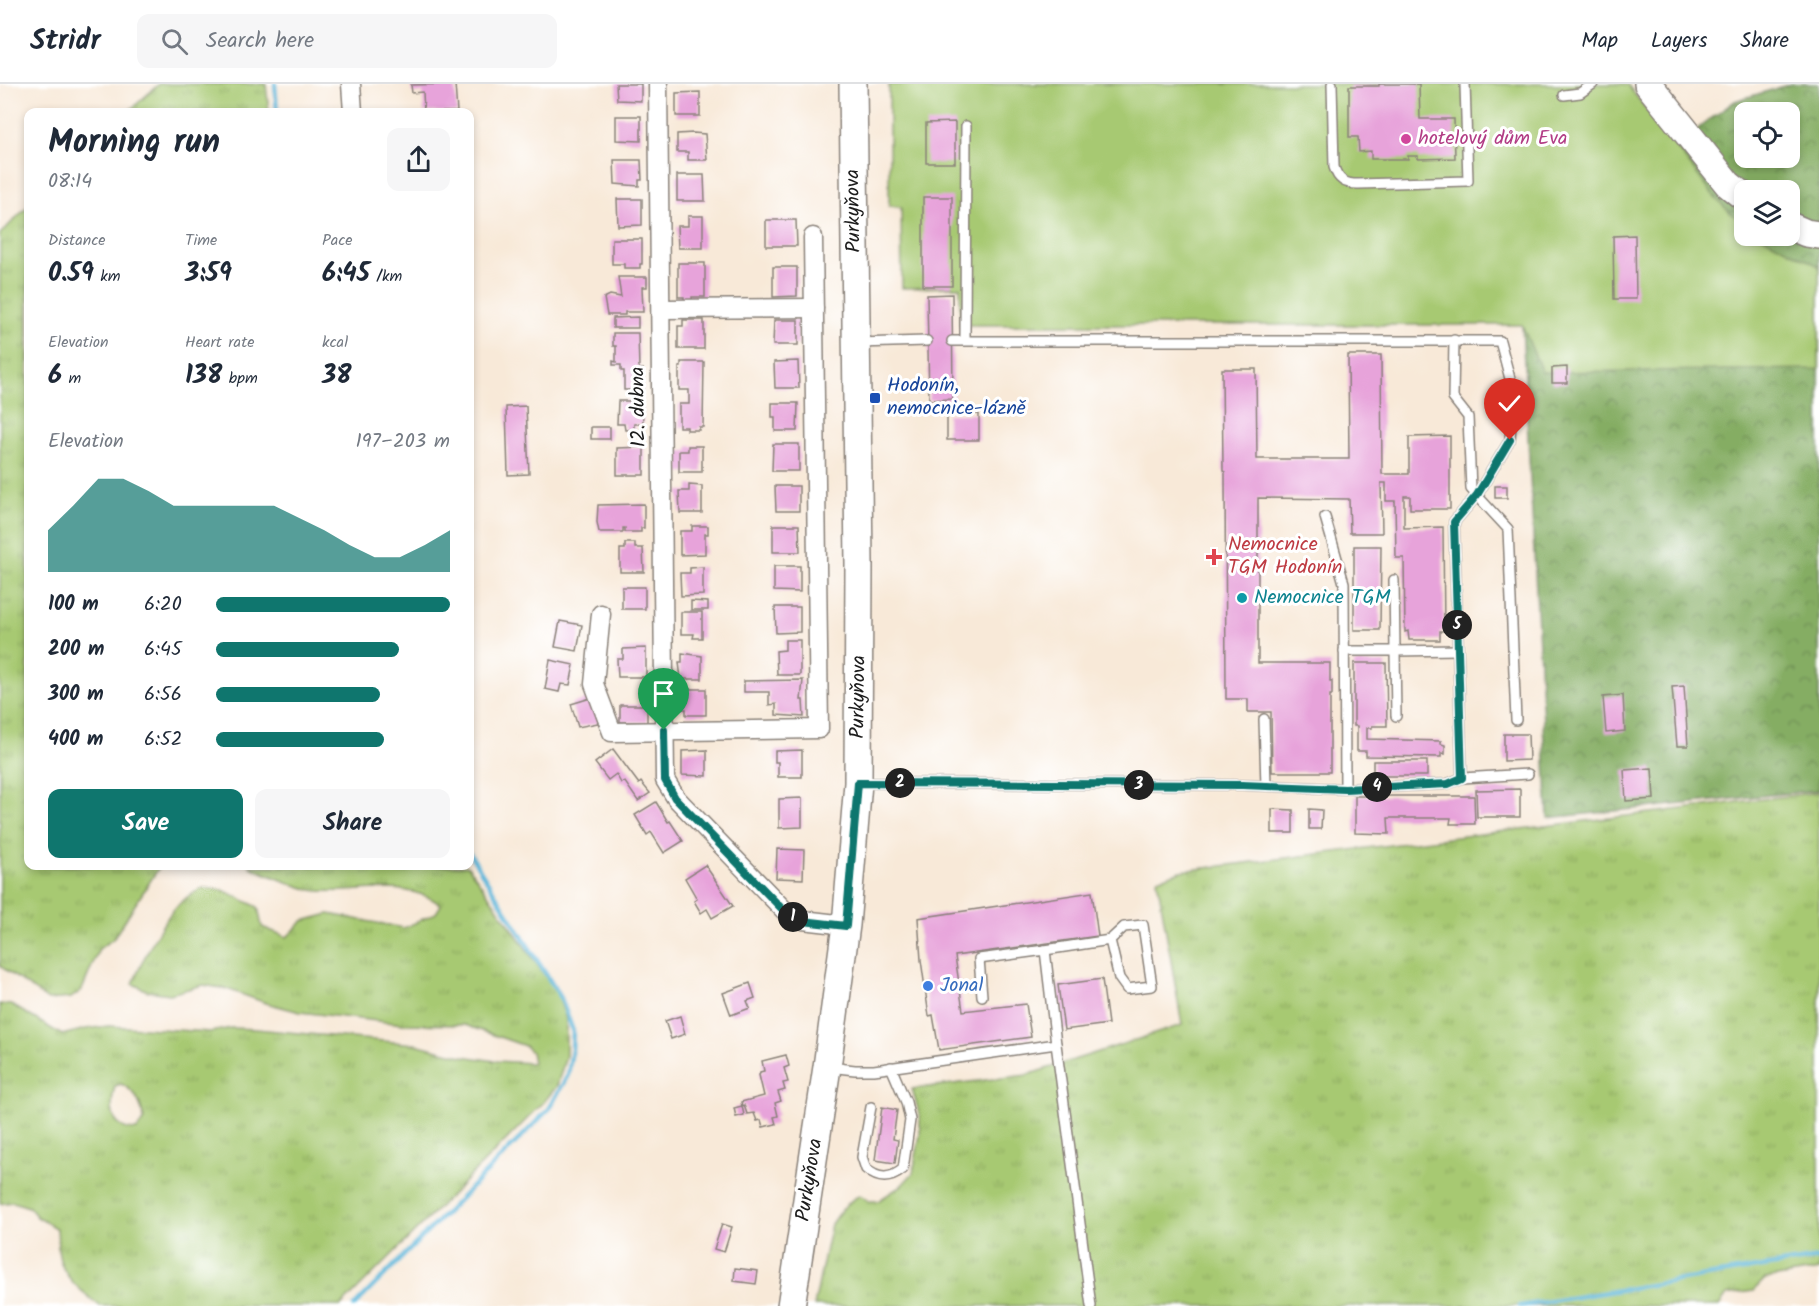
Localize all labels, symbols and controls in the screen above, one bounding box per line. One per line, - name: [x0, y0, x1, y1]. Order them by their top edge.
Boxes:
- search box: [137, 14, 557, 68]
- text: Stridr: [30, 19, 101, 64]
- text: Search here: [206, 24, 314, 59]
- icon: search: [158, 25, 191, 58]
- text: Map: [1581, 25, 1618, 58]
- text: Layers: [1651, 25, 1707, 58]
- text: Share: [1740, 25, 1789, 58]
- map controls: [1734, 102, 1800, 246]
- button: locate: [1734, 102, 1800, 168]
- text: Morning run: [48, 117, 220, 170]
- place label: hotelový dům Eva: [1418, 123, 1567, 155]
- button: share: [387, 128, 450, 191]
- marker: hotelový dům Eva: [1399, 132, 1413, 146]
- text: 08:14: [48, 166, 92, 198]
- street label: Purkyňova: [837, 169, 871, 253]
- button: layers: [1734, 180, 1800, 246]
- text: Distance: [48, 228, 106, 253]
- text: Time: [185, 228, 217, 253]
- text: Pace: [322, 228, 353, 253]
- text: 0.59: [48, 253, 94, 295]
- text: 3:59: [185, 253, 232, 295]
- text: 6:45: [322, 253, 370, 295]
- text: km: [94, 264, 120, 289]
- text: /km: [370, 264, 402, 289]
- text: Elevation: [48, 330, 109, 355]
- text: Heart rate: [185, 330, 255, 355]
- text: kcal: [322, 330, 348, 355]
- text: 6: [48, 355, 62, 397]
- text: 138: [185, 355, 222, 397]
- text: 38: [322, 355, 352, 397]
- text: m: [62, 366, 81, 391]
- text: bpm: [222, 366, 258, 391]
- street label: 12. dubna: [622, 366, 656, 448]
- place label: Hodonín, nemocnice-lázně: [887, 370, 1027, 425]
- pin: [1484, 378, 1535, 440]
- icon: check: [1493, 387, 1526, 420]
- marker: Hodonín, nemocnice-lázně: [868, 391, 882, 405]
- text: Elevation: [48, 426, 124, 458]
- text: 197–203 m: [356, 426, 450, 458]
- place label: Nemocnice TGM Hodonín: [1228, 529, 1342, 584]
- marker: Nemocnice TGM Hodonín: [1205, 548, 1223, 566]
- place label: Nemocnice TGM: [1254, 582, 1391, 614]
- text: 100 m: [48, 589, 99, 621]
- text: 6:20: [144, 589, 182, 621]
- marker: Nemocnice TGM: [1235, 591, 1249, 605]
- pin: 5: [1442, 610, 1472, 640]
- text: 5: [1453, 612, 1461, 637]
- text: 200 m: [48, 634, 104, 666]
- text: 6:45: [144, 634, 182, 666]
- street label: Purkyňova: [842, 655, 876, 739]
- pin: [638, 668, 689, 730]
- icon: arrive: [647, 677, 680, 710]
- text: 300 m: [48, 679, 104, 711]
- text: 6:56: [144, 679, 182, 711]
- text: 400 m: [48, 724, 104, 756]
- text: 6:52: [144, 724, 182, 756]
- pin: 2: [885, 768, 915, 798]
- text: 2: [895, 770, 905, 795]
- pin: 3: [1124, 770, 1154, 800]
- text: 3: [1135, 772, 1143, 797]
- pin: 4: [1362, 772, 1392, 802]
- text: 4: [1373, 774, 1381, 799]
- button: Save: [48, 789, 243, 858]
- button: Share: [255, 789, 450, 858]
- pin: 1: [778, 902, 808, 932]
- text: 1: [791, 904, 795, 929]
- place label: Jonal: [940, 970, 983, 1002]
- marker: Jonal: [921, 979, 935, 993]
- street label: Purkyňova: [788, 1136, 832, 1224]

